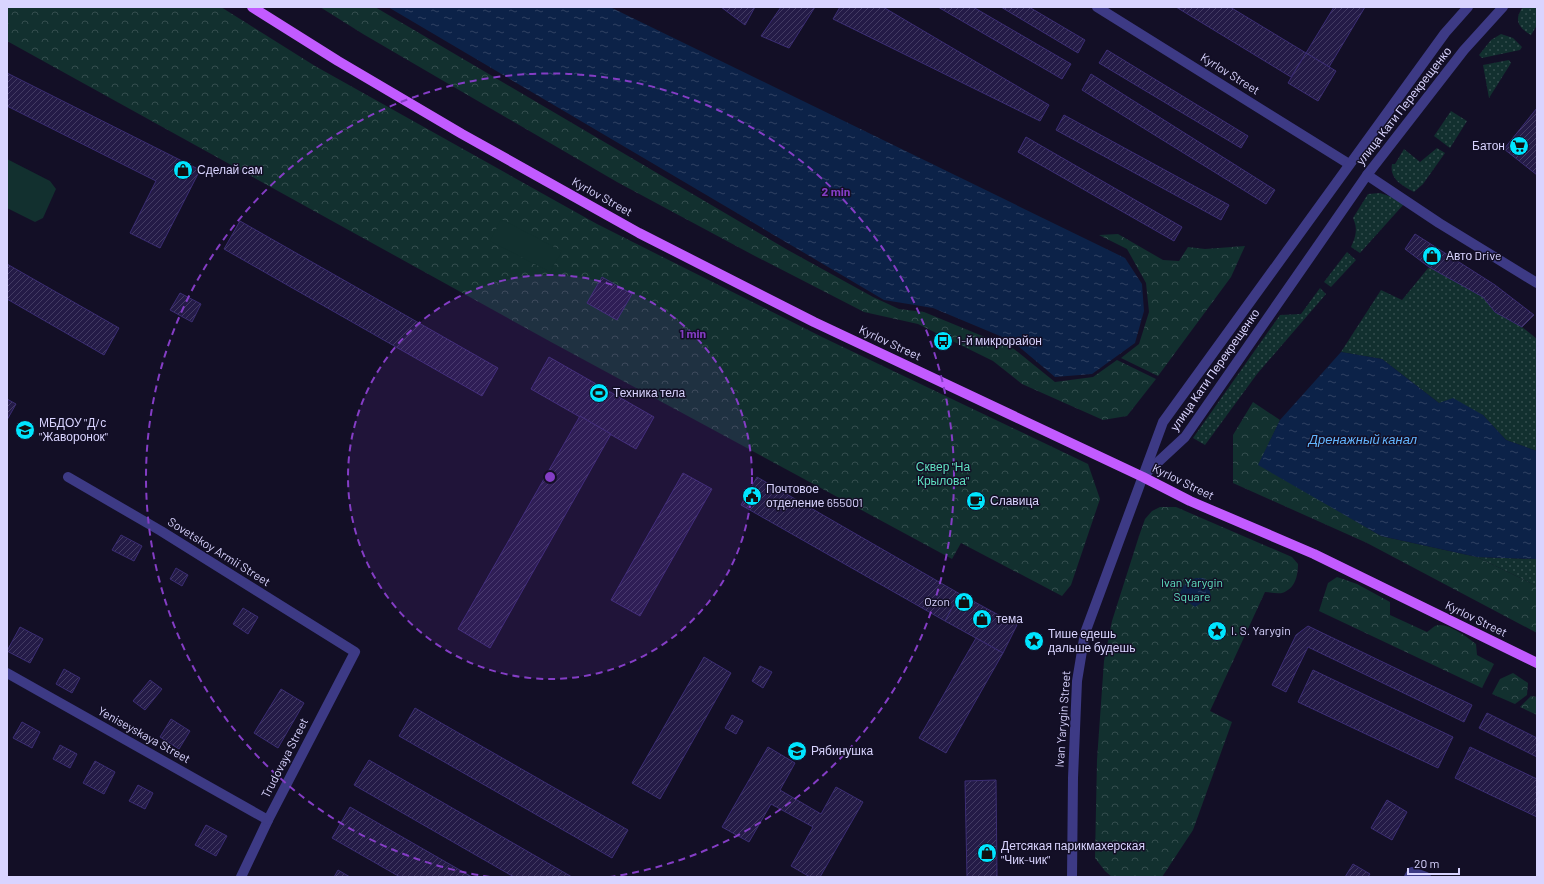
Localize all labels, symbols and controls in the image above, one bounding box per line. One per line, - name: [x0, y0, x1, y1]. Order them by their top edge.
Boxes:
- street label: улица Кати Перекрещенко: [1353, 43, 1455, 168]
- street label: Kyrlov Street: [1198, 49, 1263, 97]
- supermarket icon: Батон: [1508, 135, 1530, 157]
- place label: Батон: [1472, 138, 1505, 152]
- shop icon: Сделай сам: [172, 159, 194, 181]
- place label: Сделай сам: [197, 162, 263, 177]
- street label: Kyrlov Street: [570, 174, 635, 218]
- text: 2 min: [822, 184, 850, 198]
- shop icon: Авто Drive: [1421, 245, 1443, 267]
- place label: Авто Drive: [1446, 248, 1501, 262]
- street label: улица Кати Перекрещенко: [1167, 305, 1263, 434]
- street label: Kyrlov Street: [857, 322, 924, 363]
- text: 1 min: [680, 326, 706, 340]
- bus stop icon: 1-й микрорайон: [932, 330, 954, 352]
- place label: 1-й микрорайон: [957, 333, 1042, 348]
- sports icon: Техника тела: [588, 382, 610, 404]
- place label: Техника тела: [613, 385, 686, 399]
- place label: МБДОУ "Д/с "Жаворонок": [39, 415, 108, 444]
- school or university icon: МБДОУ "Д/с "Жаворонок": [14, 419, 36, 441]
- water label: Дренажный канал: [1307, 431, 1418, 447]
- park label: Сквер "На Крылова": [916, 459, 971, 488]
- street label: Kyrlov Street: [1150, 460, 1217, 502]
- centre of rings: [543, 470, 557, 484]
- place label: Почтовое отделение 655001: [766, 481, 863, 510]
- public building icon: Почтовое отделение 655001: [741, 485, 763, 507]
- cafe icon: Славица: [965, 490, 987, 512]
- place label: Славица: [990, 493, 1039, 508]
- street label: Sovetskoy Armii Street: [166, 514, 273, 588]
- park label: Ivan Yarygin Square: [1161, 575, 1223, 603]
- shop icon: Ozon: [953, 591, 975, 613]
- place label: Ozon: [924, 594, 950, 608]
- street label: Kyrlov Street: [1443, 597, 1510, 639]
- shop icon: тема: [971, 608, 993, 630]
- place label: тема: [996, 611, 1023, 625]
- place icon: I. S. Yarygin: [1206, 620, 1228, 642]
- place label: I. S. Yarygin: [1231, 623, 1291, 637]
- place label: Тише едешь дальше будешь: [1048, 626, 1135, 655]
- place icon: Тише едешь дальше будешь: [1023, 630, 1045, 652]
- street label: Ivan Yarygin Street: [1052, 670, 1072, 768]
- street label: Yeniseyskaya Street: [96, 703, 193, 765]
- street label: Trudovaya Street: [258, 715, 310, 800]
- school or university icon: Рябинушка: [786, 740, 808, 762]
- place label: Рябинушка: [811, 743, 873, 758]
- place label: Детсякая парикмахерская "Чик-чик": [1001, 838, 1145, 866]
- shop icon: Детсякая парикмахерская "Чик-чик": [976, 842, 998, 864]
- scale bar: [1408, 850, 1459, 876]
- text: 20 m: [1414, 856, 1440, 870]

